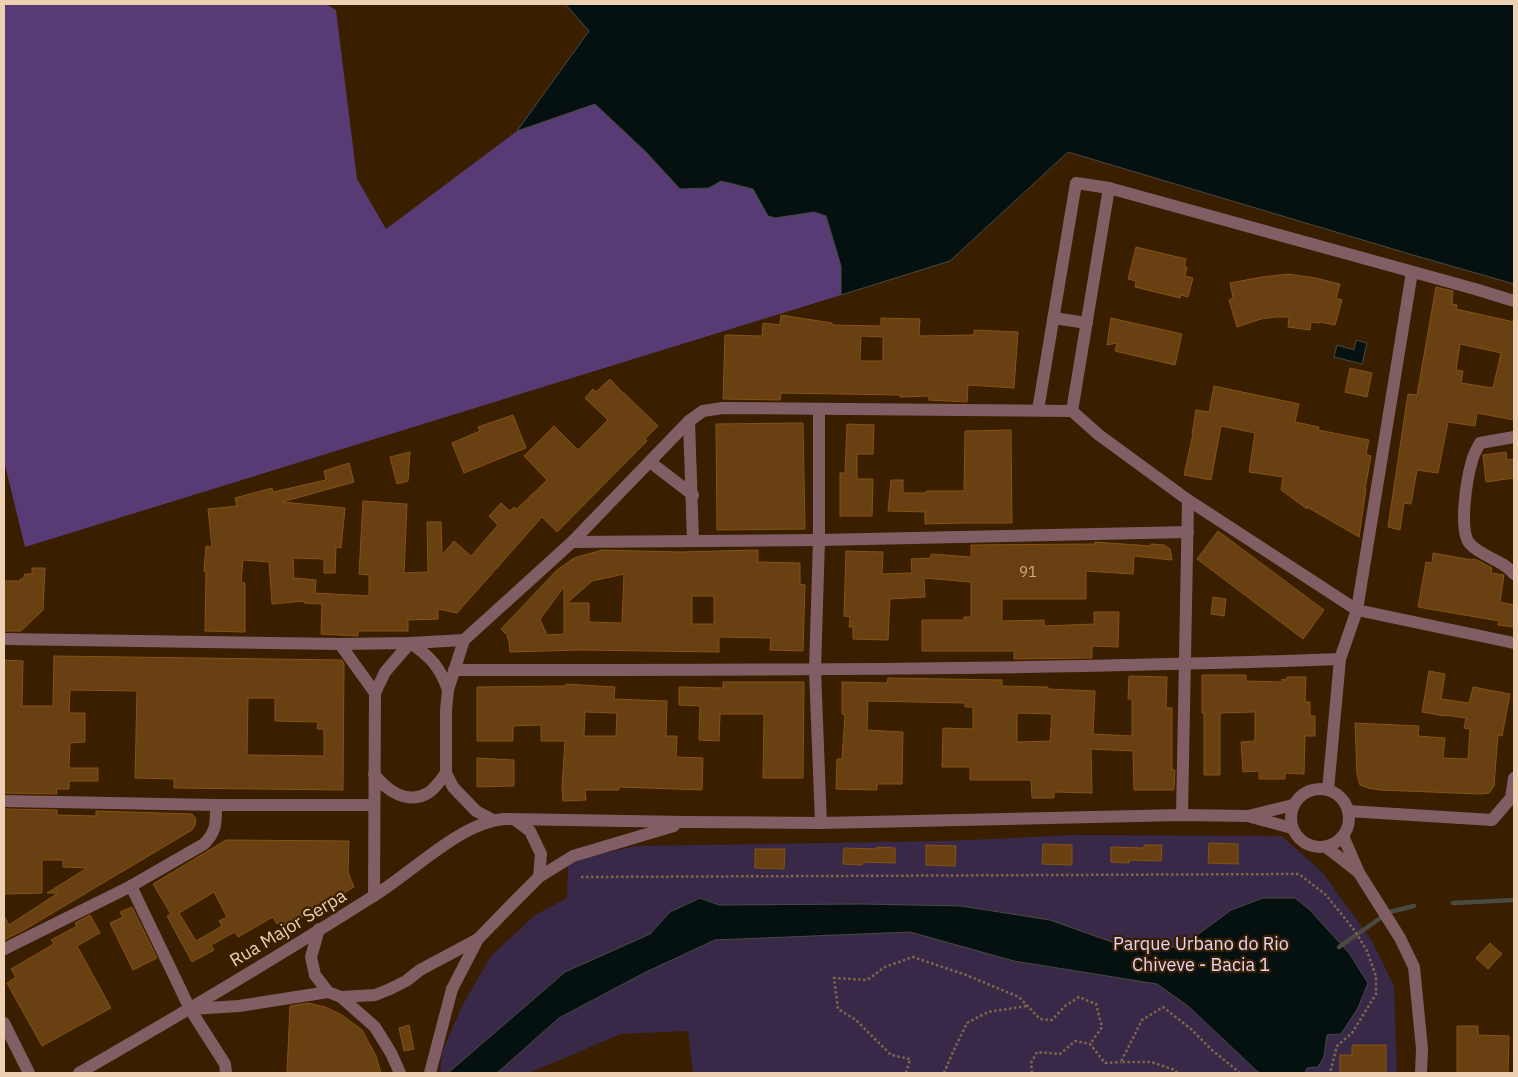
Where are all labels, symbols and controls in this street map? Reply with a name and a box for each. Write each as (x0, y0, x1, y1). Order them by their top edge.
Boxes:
house number: 91 (1019, 562, 1037, 581)
street label: Rua Major Serpa (225, 883, 351, 971)
park label: Parque Urbano do Rio Chiveve - Bacia 1 (1113, 932, 1289, 976)

